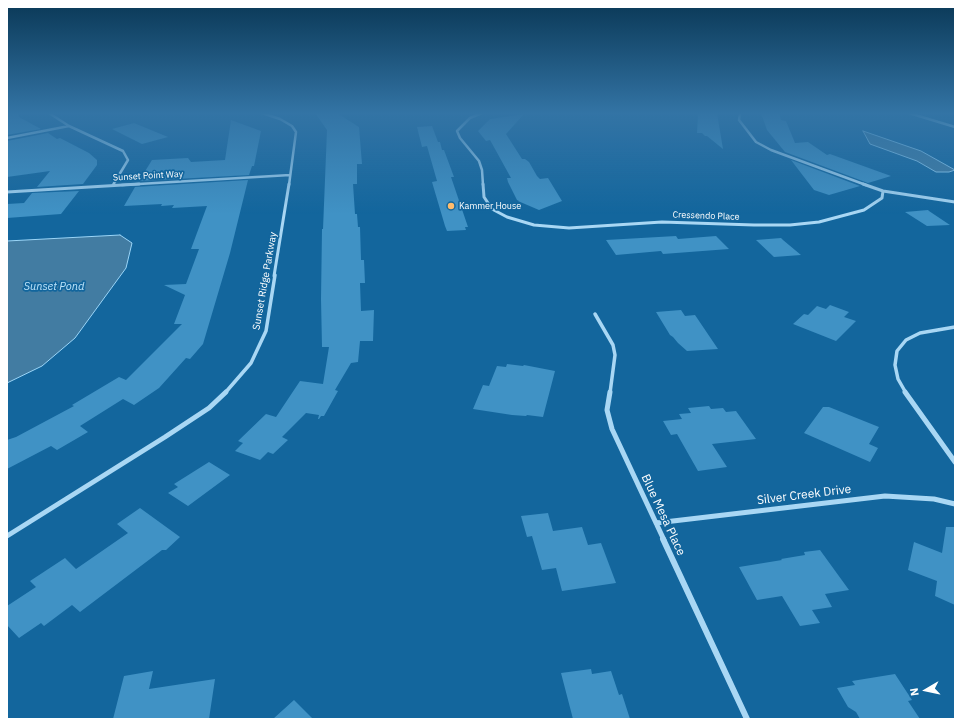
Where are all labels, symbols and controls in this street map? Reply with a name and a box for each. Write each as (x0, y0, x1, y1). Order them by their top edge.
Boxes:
street label: Sunset Point Way (113, 169, 183, 183)
marker: Kammer House (446, 201, 456, 211)
place label: Kammer House (459, 201, 521, 211)
street label: Cressendo Place (672, 209, 740, 223)
street label: Sunset Ridge Parkway (250, 231, 280, 331)
water label: Sunset Pond (24, 280, 84, 294)
street label: Blue Mesa Place (638, 472, 688, 558)
street label: Silver Creek Drive (756, 482, 852, 508)
north arrow (906, 670, 946, 710)
text: N (907, 687, 922, 697)

